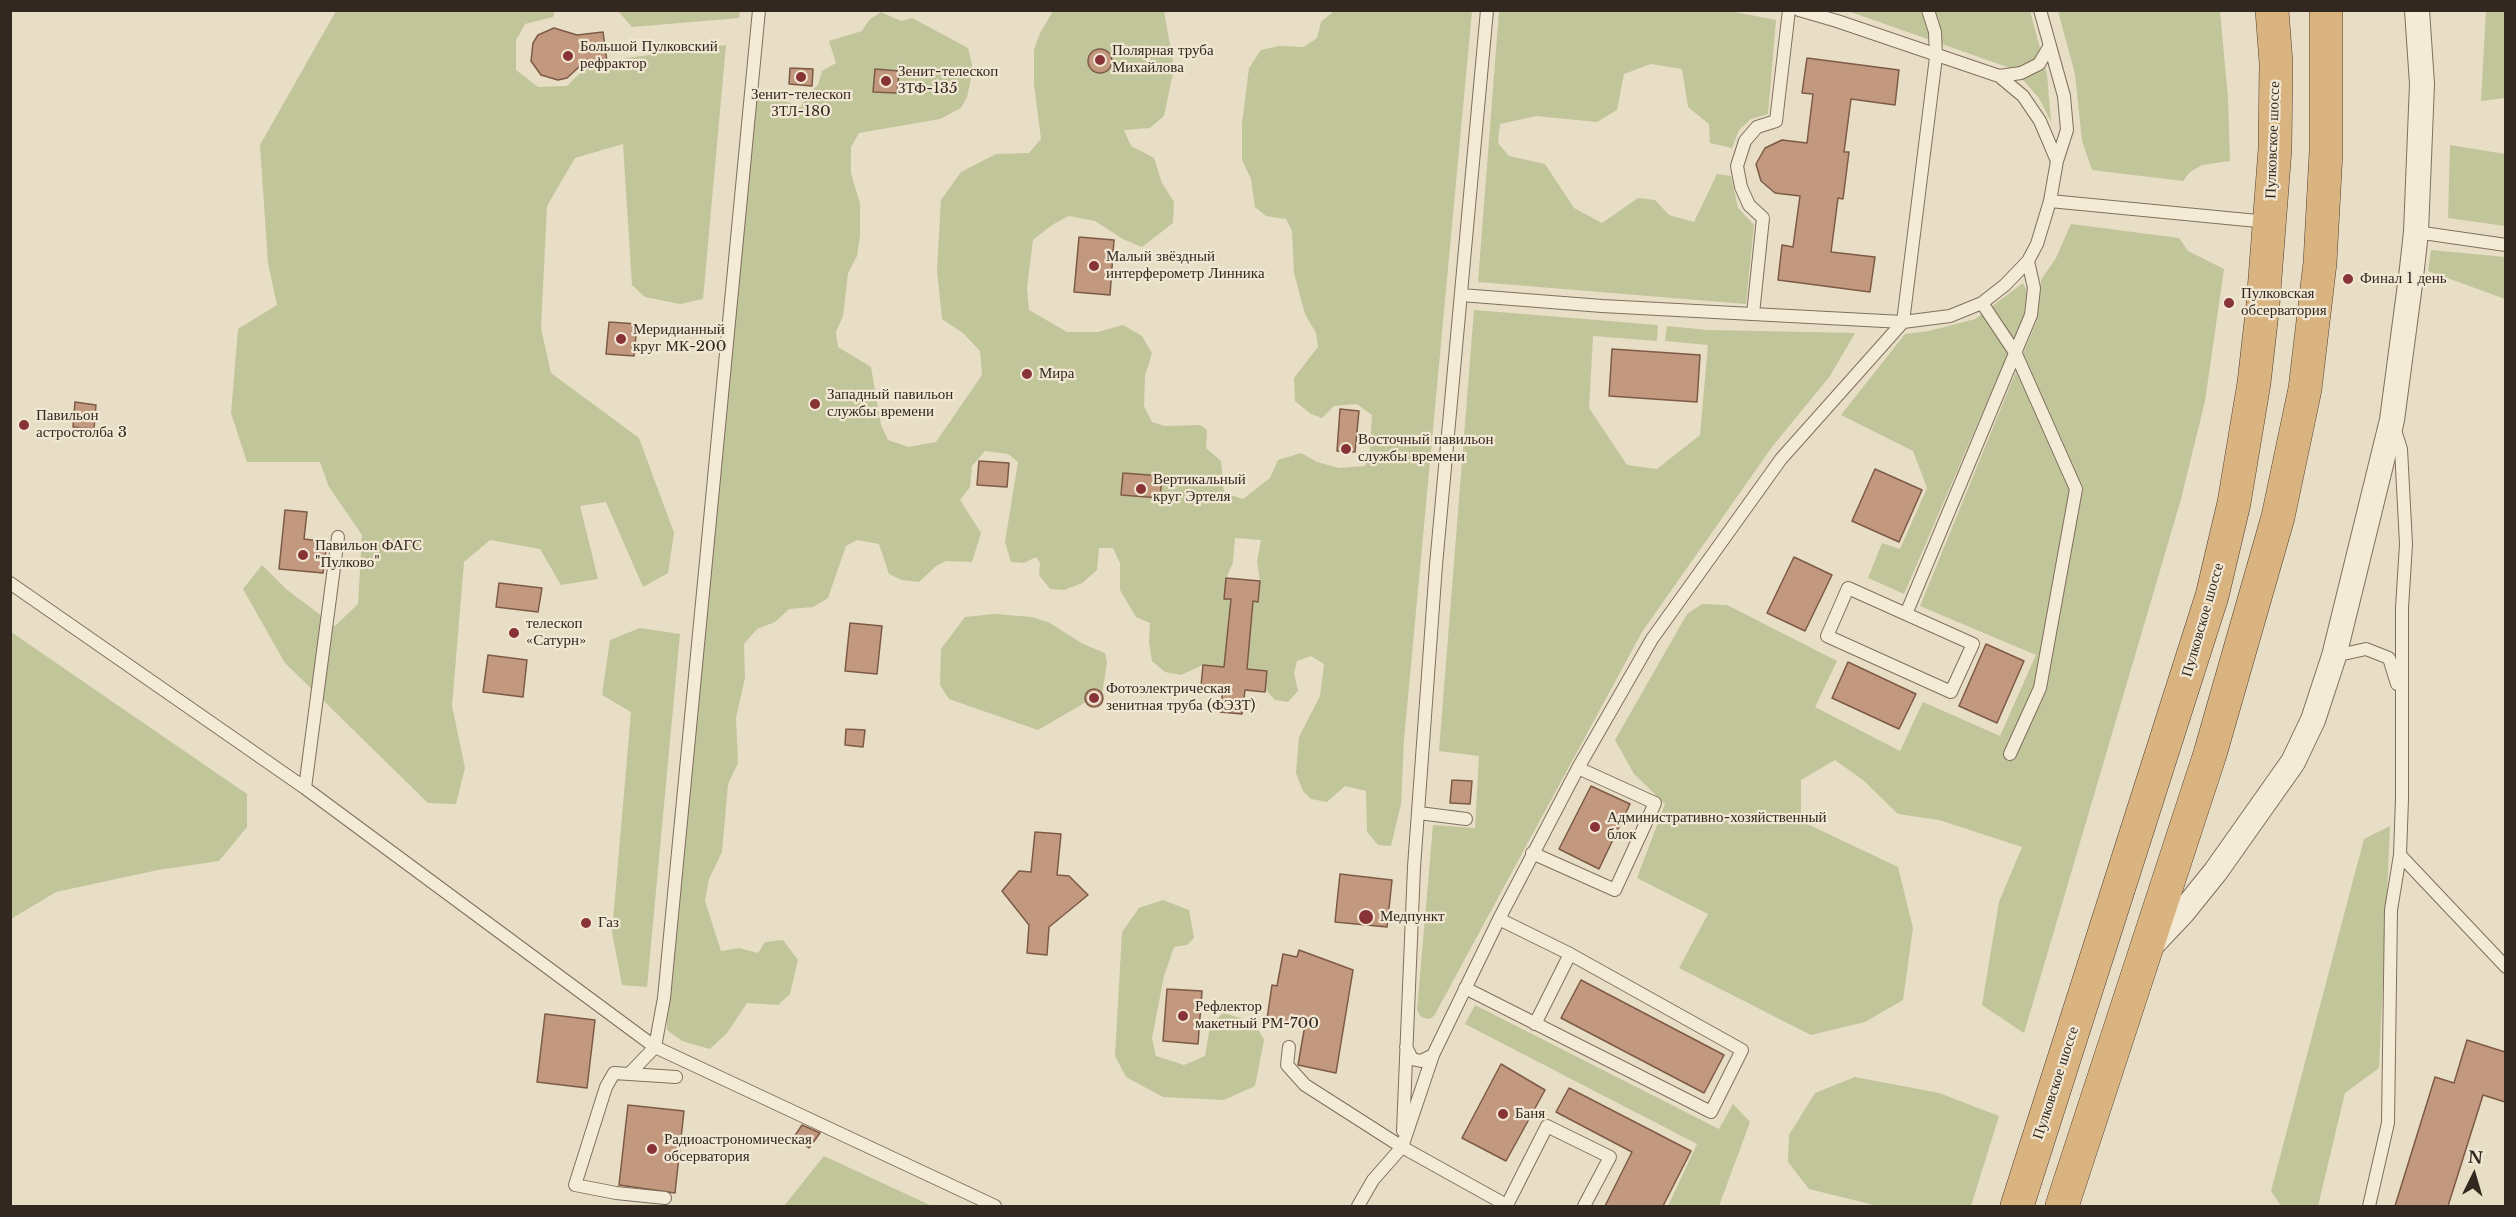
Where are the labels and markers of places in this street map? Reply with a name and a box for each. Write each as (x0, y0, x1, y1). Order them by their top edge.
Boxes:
place label: Большой Пулковский рефрактор (580, 38, 718, 73)
place label: Полярная труба Михайлова (1112, 42, 1214, 77)
marker: Большой Пулковский рефрактор (561, 49, 575, 63)
marker: Полярная труба Михайлова (1093, 53, 1107, 67)
place label: Зенит-телескоп ЗТФ-135 (898, 63, 998, 98)
marker: Зенит-телескоп ЗТЛ-180 (794, 70, 808, 84)
marker: Зенит-телескоп ЗТФ-135 (879, 74, 893, 88)
place label: Зенит-телескоп ЗТЛ-180 (751, 86, 851, 121)
place label: Малый звёздный интерферометр Линника (1106, 248, 1265, 283)
marker: Малый звёздный интерферометр Линника (1087, 259, 1101, 273)
place label: Финал 1 день (2360, 270, 2447, 288)
marker: Финал 1 день (2341, 272, 2355, 286)
place label: Пулковская обсерватория (2241, 285, 2327, 320)
marker: Пулковская обсерватория (2222, 296, 2236, 310)
place label: Меридианный круг МК-200 (633, 321, 726, 356)
marker: Меридианный круг МК-200 (614, 332, 628, 346)
place label: Мира (1039, 365, 1075, 383)
marker: Мира (1020, 367, 1034, 381)
place label: Западный павильон службы времени (827, 386, 953, 421)
marker: Западный павильон службы времени (808, 397, 822, 411)
place label: Павильон астростолба 3 (36, 407, 127, 442)
marker: Павильон астростолба 3 (17, 418, 31, 432)
place label: Восточный павильон службы времени (1358, 431, 1494, 466)
marker: Восточный павильон службы времени (1339, 442, 1353, 456)
place label: Вертикальный круг Эртеля (1153, 471, 1246, 506)
marker: Вертикальный круг Эртеля (1134, 482, 1148, 496)
place label: Павильон ФАГС "Пулково" (315, 537, 422, 572)
marker: Павильон ФАГС "Пулково" (296, 548, 310, 562)
place label: телескоп «Сатурн» (526, 615, 586, 650)
marker: телескоп «Сатурн» (507, 626, 521, 640)
place label: Фотоэлектрическая зенитная труба (ФЭЗТ) (1106, 680, 1256, 715)
marker: Фотоэлектрическая зенитная труба (ФЭЗТ) (1087, 691, 1101, 705)
place label: Административно-хозяйственный блок (1607, 809, 1827, 844)
marker: Административно-хозяйственный блок (1588, 820, 1602, 834)
marker: Медпункт (1357, 908, 1375, 926)
place label: Медпункт (1380, 908, 1444, 926)
place label: Газ (598, 914, 619, 932)
marker: Газ (579, 916, 593, 930)
place label: Рефлектор макетный РМ-700 (1195, 998, 1319, 1033)
marker: Рефлектор макетный РМ-700 (1176, 1009, 1190, 1023)
place label: Баня (1515, 1105, 1545, 1123)
marker: Баня (1496, 1107, 1510, 1121)
place label: Радиоастрономическая обсерватория (664, 1131, 812, 1166)
marker: Радиоастрономическая обсерватория (645, 1142, 659, 1156)

